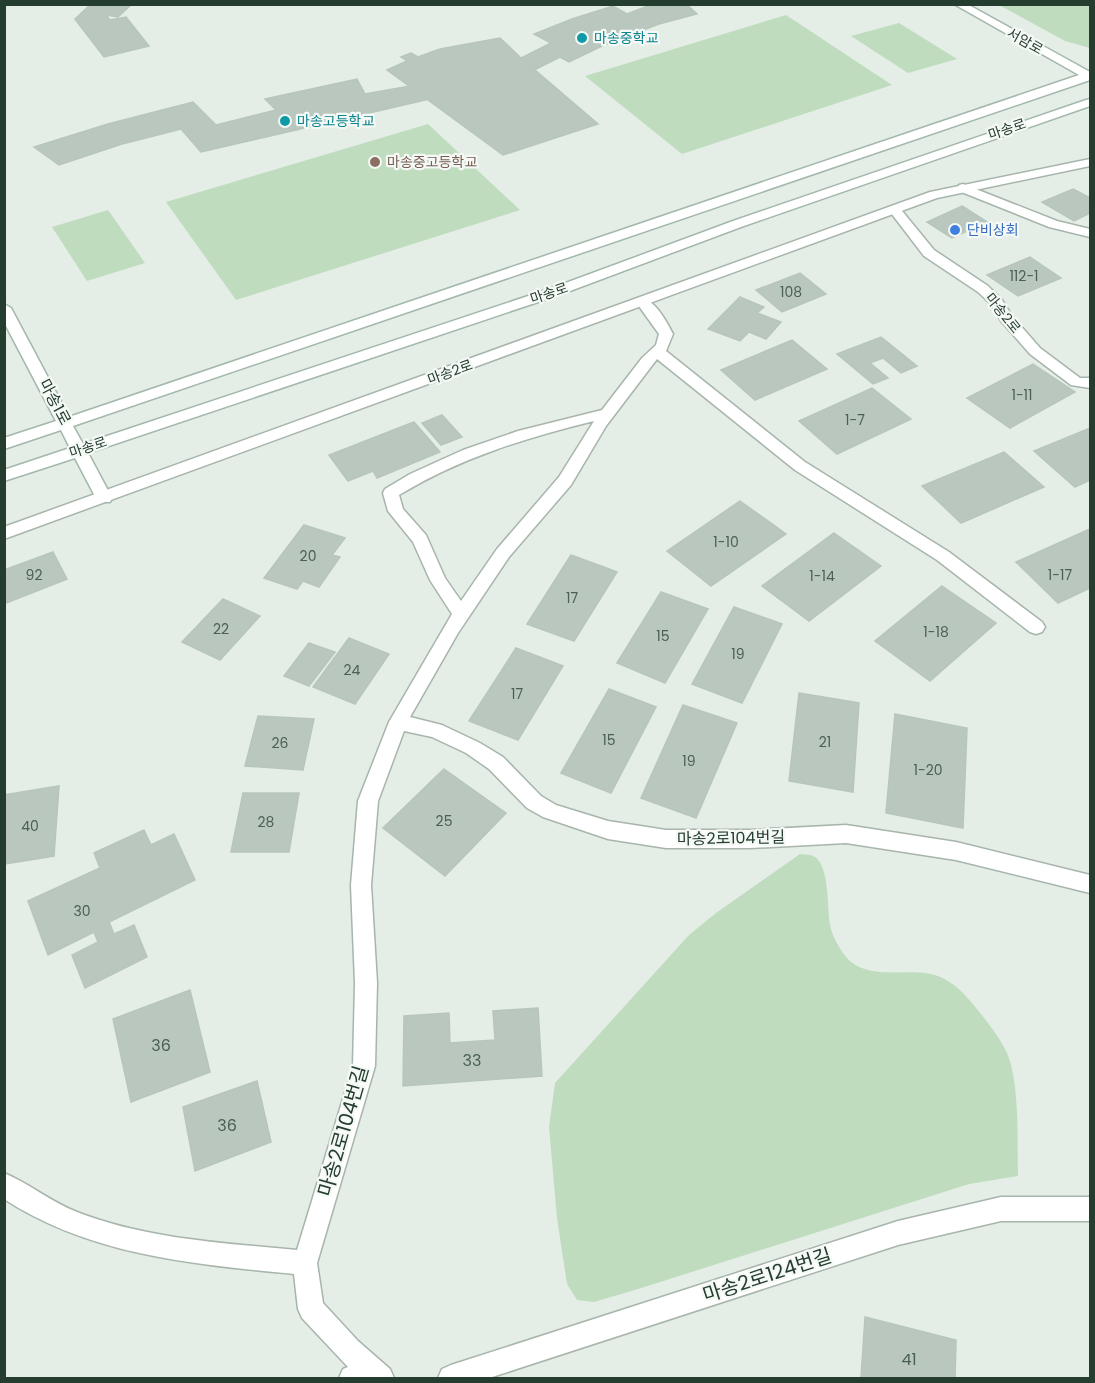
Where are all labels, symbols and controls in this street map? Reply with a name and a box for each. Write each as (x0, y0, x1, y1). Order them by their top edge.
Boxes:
street label: 서암로 (1003, 23, 1047, 59)
place label: 마송중학교 (594, 28, 659, 48)
marker: 마송중학교 (575, 31, 589, 45)
place label: 마송고등학교 (297, 111, 374, 131)
street label: 마송로 (985, 113, 1029, 145)
marker: 마송고등학교 (278, 114, 292, 128)
place label: 마송중고등학교 (387, 152, 477, 172)
marker: 마송중고등학교 (368, 155, 382, 169)
place label: 단비상회 (967, 220, 1019, 240)
marker: 단비상회 (948, 223, 962, 237)
house number: 112-1 (1009, 266, 1039, 286)
street label: 마송로 (527, 277, 571, 309)
house number: 108 (780, 282, 802, 302)
street label: 마송2로 (981, 289, 1026, 338)
street label: 마송2로 (425, 355, 475, 389)
street label: 마송1로 (33, 375, 77, 429)
house number: 1-11 (1011, 385, 1033, 405)
house number: 1-7 (845, 410, 865, 430)
street label: 마송로 (66, 431, 110, 463)
house number: 1-10 (713, 532, 739, 552)
house number: 20 (300, 546, 316, 566)
house number: 92 (26, 565, 42, 585)
house number: 1-17 (1048, 565, 1073, 585)
house number: 1-14 (809, 566, 835, 586)
house number: 17 (566, 588, 578, 608)
house number: 22 (213, 619, 229, 639)
house number: 1-18 (923, 622, 949, 642)
house number: 15 (656, 626, 670, 646)
house number: 19 (731, 644, 745, 664)
house number: 24 (344, 660, 361, 680)
house number: 17 (511, 684, 523, 704)
house number: 15 (602, 730, 616, 750)
house number: 21 (819, 732, 831, 752)
house number: 26 (272, 733, 289, 753)
house number: 19 (682, 751, 696, 771)
house number: 1-20 (913, 760, 943, 780)
house number: 25 (436, 811, 452, 831)
house number: 28 (258, 812, 275, 832)
house number: 40 (21, 816, 39, 836)
street label: 마송2로104번길 (677, 826, 785, 850)
house number: 30 (73, 901, 91, 921)
house number: 36 (151, 1034, 171, 1057)
house number: 33 (463, 1049, 481, 1072)
street label: 마송2로104번길 (311, 1062, 375, 1200)
house number: 36 (217, 1114, 237, 1137)
street label: 마송2로124번길 (699, 1241, 835, 1309)
house number: 41 (901, 1348, 917, 1371)

